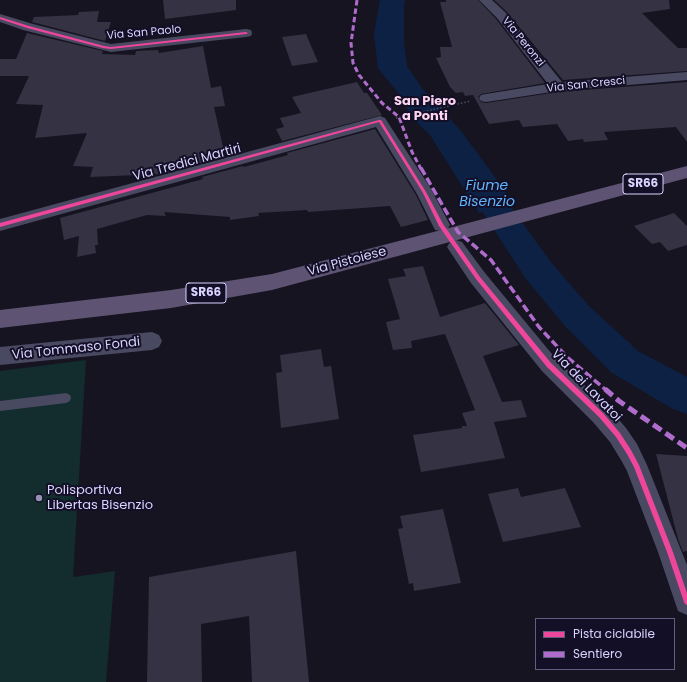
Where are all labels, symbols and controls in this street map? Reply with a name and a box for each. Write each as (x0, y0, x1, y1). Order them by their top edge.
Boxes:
street label: Via Peronzi (499, 15, 547, 69)
street label: Via San Paolo (106, 23, 182, 43)
street label: Via San Cresci (546, 74, 626, 96)
district label: San Piero a Ponti (394, 94, 456, 125)
street label: Via Tredici Martiri (131, 141, 243, 185)
road number: SR66 (623, 174, 663, 194)
water label: Fiume Bisenzio (459, 178, 515, 210)
street label: Via Pistoiese (306, 244, 388, 280)
road number: SR66 (186, 283, 226, 303)
street label: Via Tommaso Fondi (11, 335, 141, 363)
street label: Via dei Lavatoi (548, 347, 624, 425)
place label: Polisportiva Libertas Bisenzio (47, 483, 153, 514)
marker: Polisportiva Libertas Bisenzio (34, 493, 44, 503)
legend (535, 618, 675, 670)
text: Pista ciclabile (573, 625, 655, 642)
text: Sentiero (573, 645, 622, 662)

